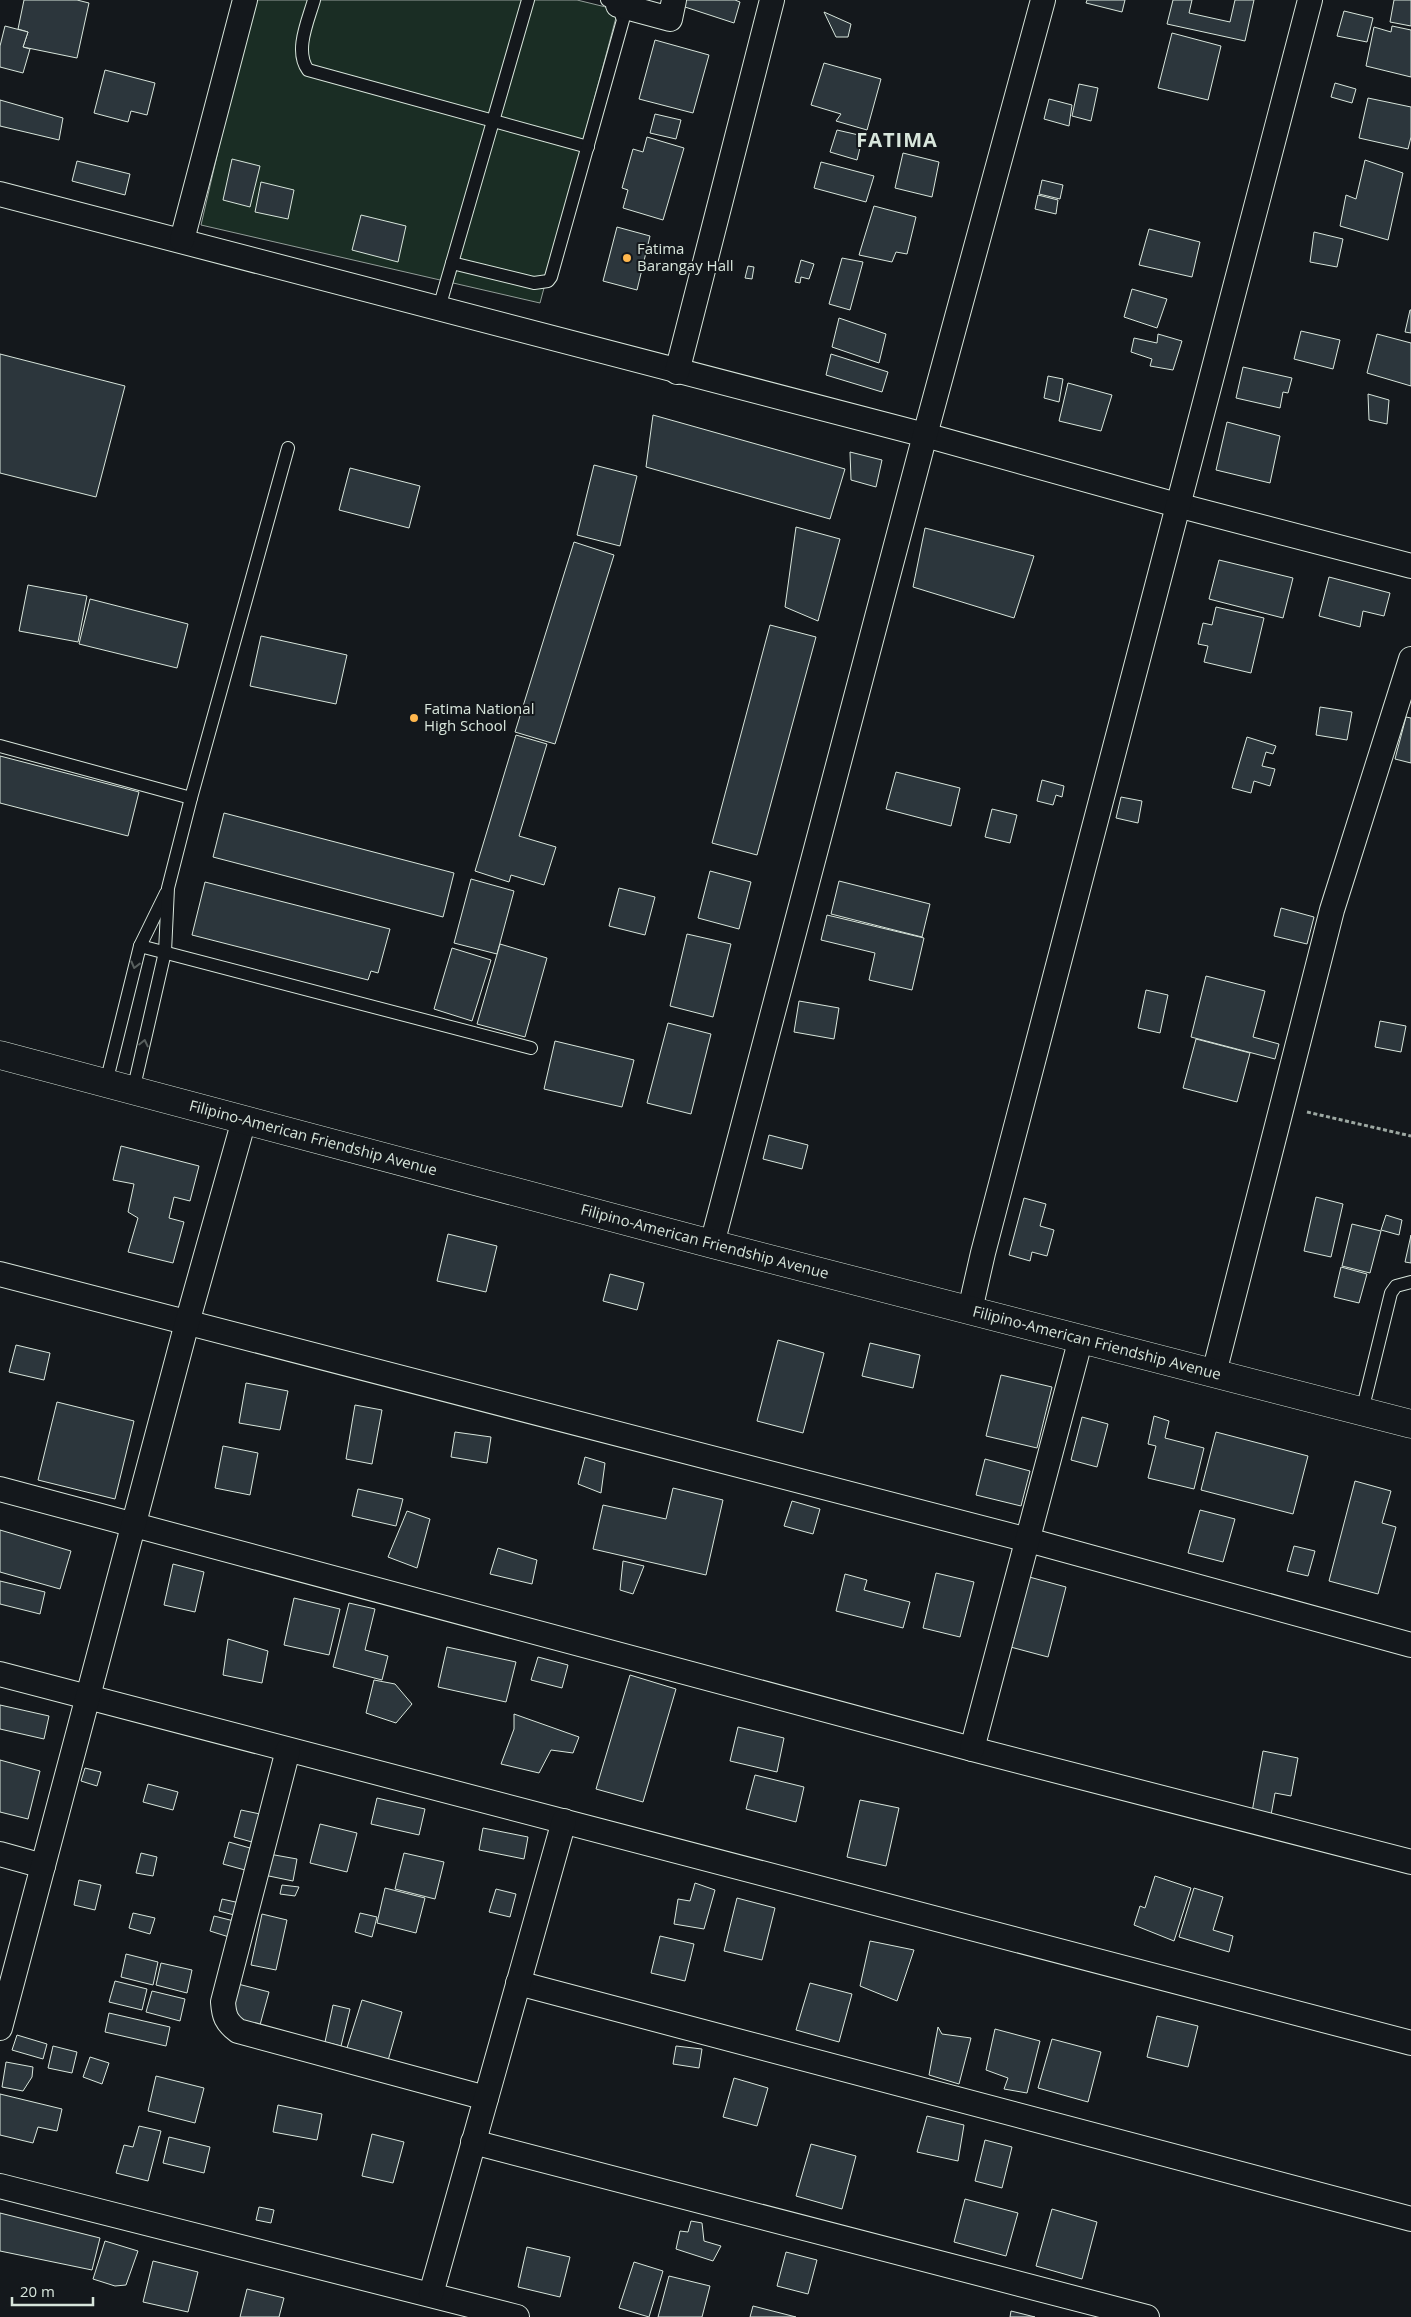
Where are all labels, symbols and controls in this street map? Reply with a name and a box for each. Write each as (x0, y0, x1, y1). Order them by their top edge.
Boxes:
district label: FATIMA (856, 126, 938, 153)
place label: Fatima Barangay Hall (637, 238, 734, 275)
marker: Fatima Barangay Hall (621, 252, 633, 264)
place label: Fatima National High School (424, 698, 534, 735)
marker: Fatima National High School (408, 712, 420, 724)
one-way arrow (130, 960, 141, 969)
one-way arrow (138, 1039, 149, 1047)
street label: Filipino-American Friendship Avenue (187, 1095, 440, 1180)
street label: Filipino-American Friendship Avenue (579, 1199, 831, 1283)
street label: Filipino-American Friendship Avenue (971, 1301, 1223, 1384)
scale bar (12, 2274, 94, 2306)
text: 20 m (20, 2281, 55, 2301)

